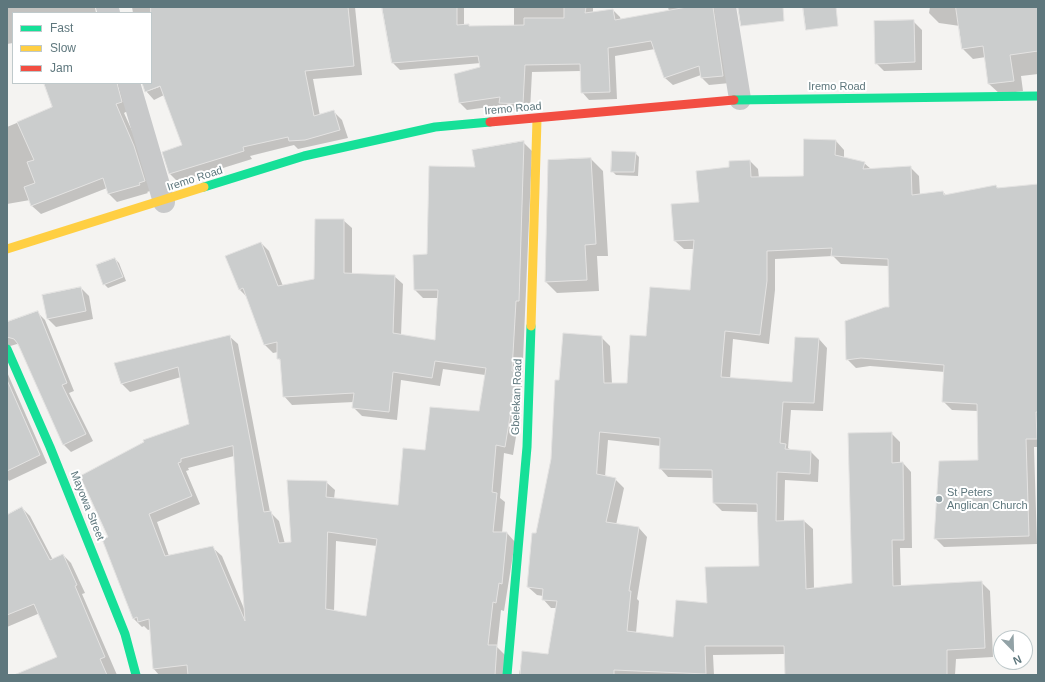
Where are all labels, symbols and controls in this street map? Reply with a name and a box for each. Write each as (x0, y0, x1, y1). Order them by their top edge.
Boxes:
legend (12, 12, 152, 84)
text: Fast (50, 21, 73, 35)
text: Slow (50, 41, 76, 55)
text: Jam (50, 61, 73, 75)
street label: Iremo Road (808, 80, 866, 94)
street label: Iremo Road (484, 100, 542, 118)
street label: Iremo Road (166, 164, 224, 194)
street label: Gbelekan Road (509, 359, 525, 435)
street label: Mayowa Street (67, 470, 107, 542)
place label: St Peters Anglican Church (947, 486, 1028, 512)
marker: St Peters Anglican Church (934, 494, 944, 504)
north arrow (993, 630, 1033, 670)
text: N (1011, 653, 1023, 667)

